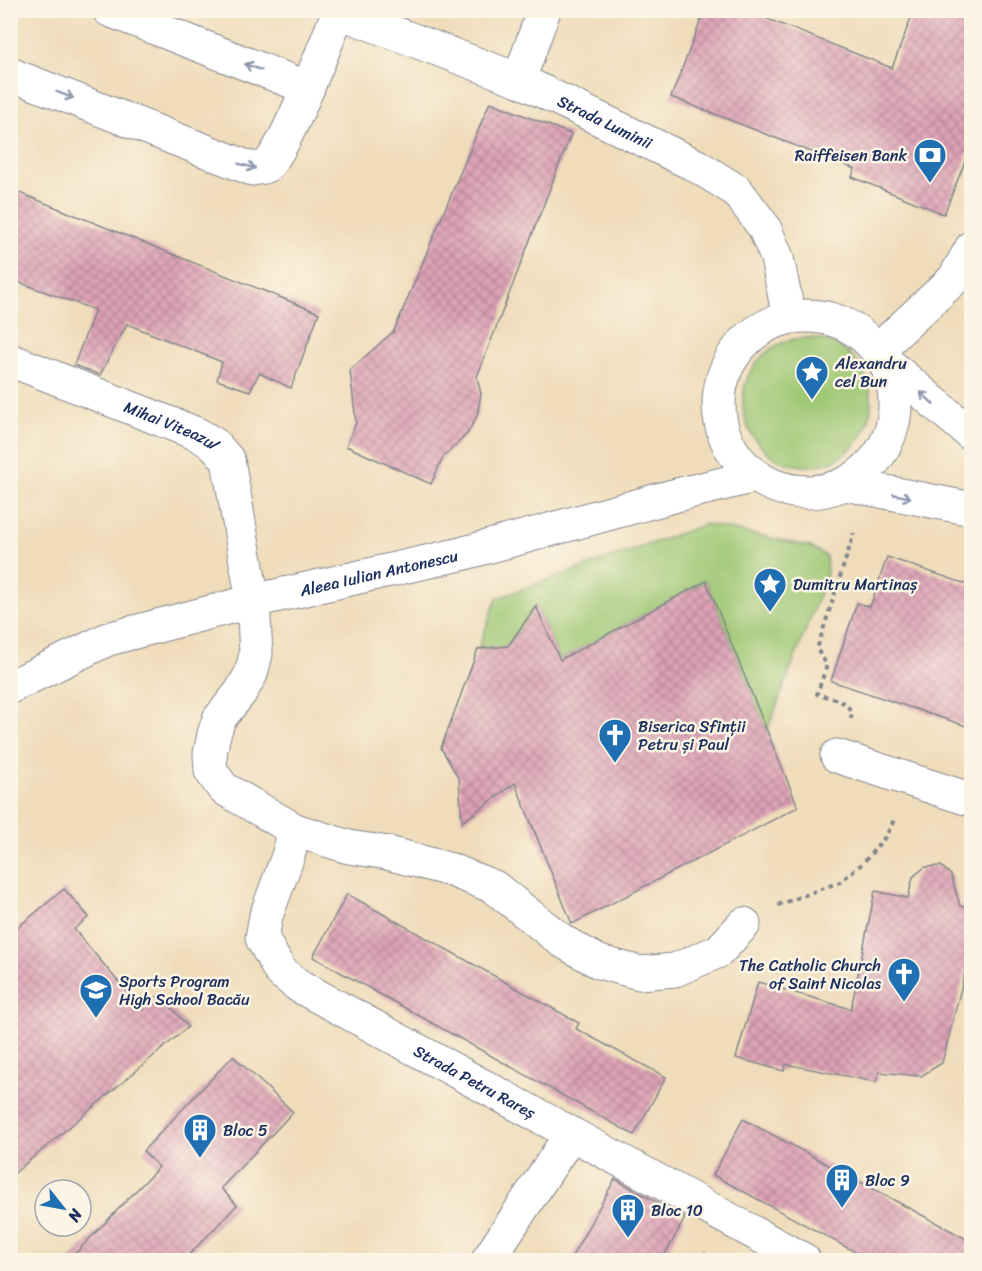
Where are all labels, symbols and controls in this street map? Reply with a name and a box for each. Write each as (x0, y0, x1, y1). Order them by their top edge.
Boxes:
one-way arrow (245, 61, 263, 72)
street label: Strada Luminii (552, 87, 658, 158)
one-way arrow (55, 91, 74, 102)
bank icon: Raiffeisen Bank (912, 137, 948, 184)
place label: Raiffeisen Bank (795, 141, 907, 170)
one-way arrow (237, 161, 256, 172)
place label: Alexandru cel Bun (834, 349, 907, 396)
place icon: Alexandru cel Bun (794, 354, 830, 401)
one-way arrow (920, 391, 935, 405)
street label: Mihai Viteazul (120, 393, 227, 457)
one-way arrow (892, 491, 911, 502)
street label: Aleea Iulian Antonescu (296, 541, 461, 605)
place icon: Dumitru Martinaș (752, 566, 788, 613)
place label: Dumitru Martinaș (793, 570, 918, 599)
place label: Biserica Sfinții Petru și Paul (638, 712, 746, 759)
church icon: Biserica Sfinții Petru și Paul (597, 717, 633, 764)
place label: The Catholic Church of Saint Nicolas (739, 951, 881, 998)
church icon: The Catholic Church of Saint Nicolas (886, 956, 922, 1003)
place label: Sports Program High School Bacău (119, 967, 250, 1014)
school or university icon: Sports Program High School Bacău (78, 972, 114, 1019)
street label: Strada Petru Rareș (408, 1037, 542, 1127)
building icon: Bloc 5 (182, 1112, 218, 1159)
place label: Bloc 5 (223, 1116, 268, 1145)
building icon: Bloc 9 (824, 1162, 860, 1209)
place label: Bloc 9 (865, 1166, 910, 1195)
north arrow (33, 1178, 93, 1238)
building icon: Bloc 10 (610, 1192, 646, 1239)
place label: Bloc 10 (651, 1196, 703, 1225)
text: N (60, 1202, 91, 1228)

